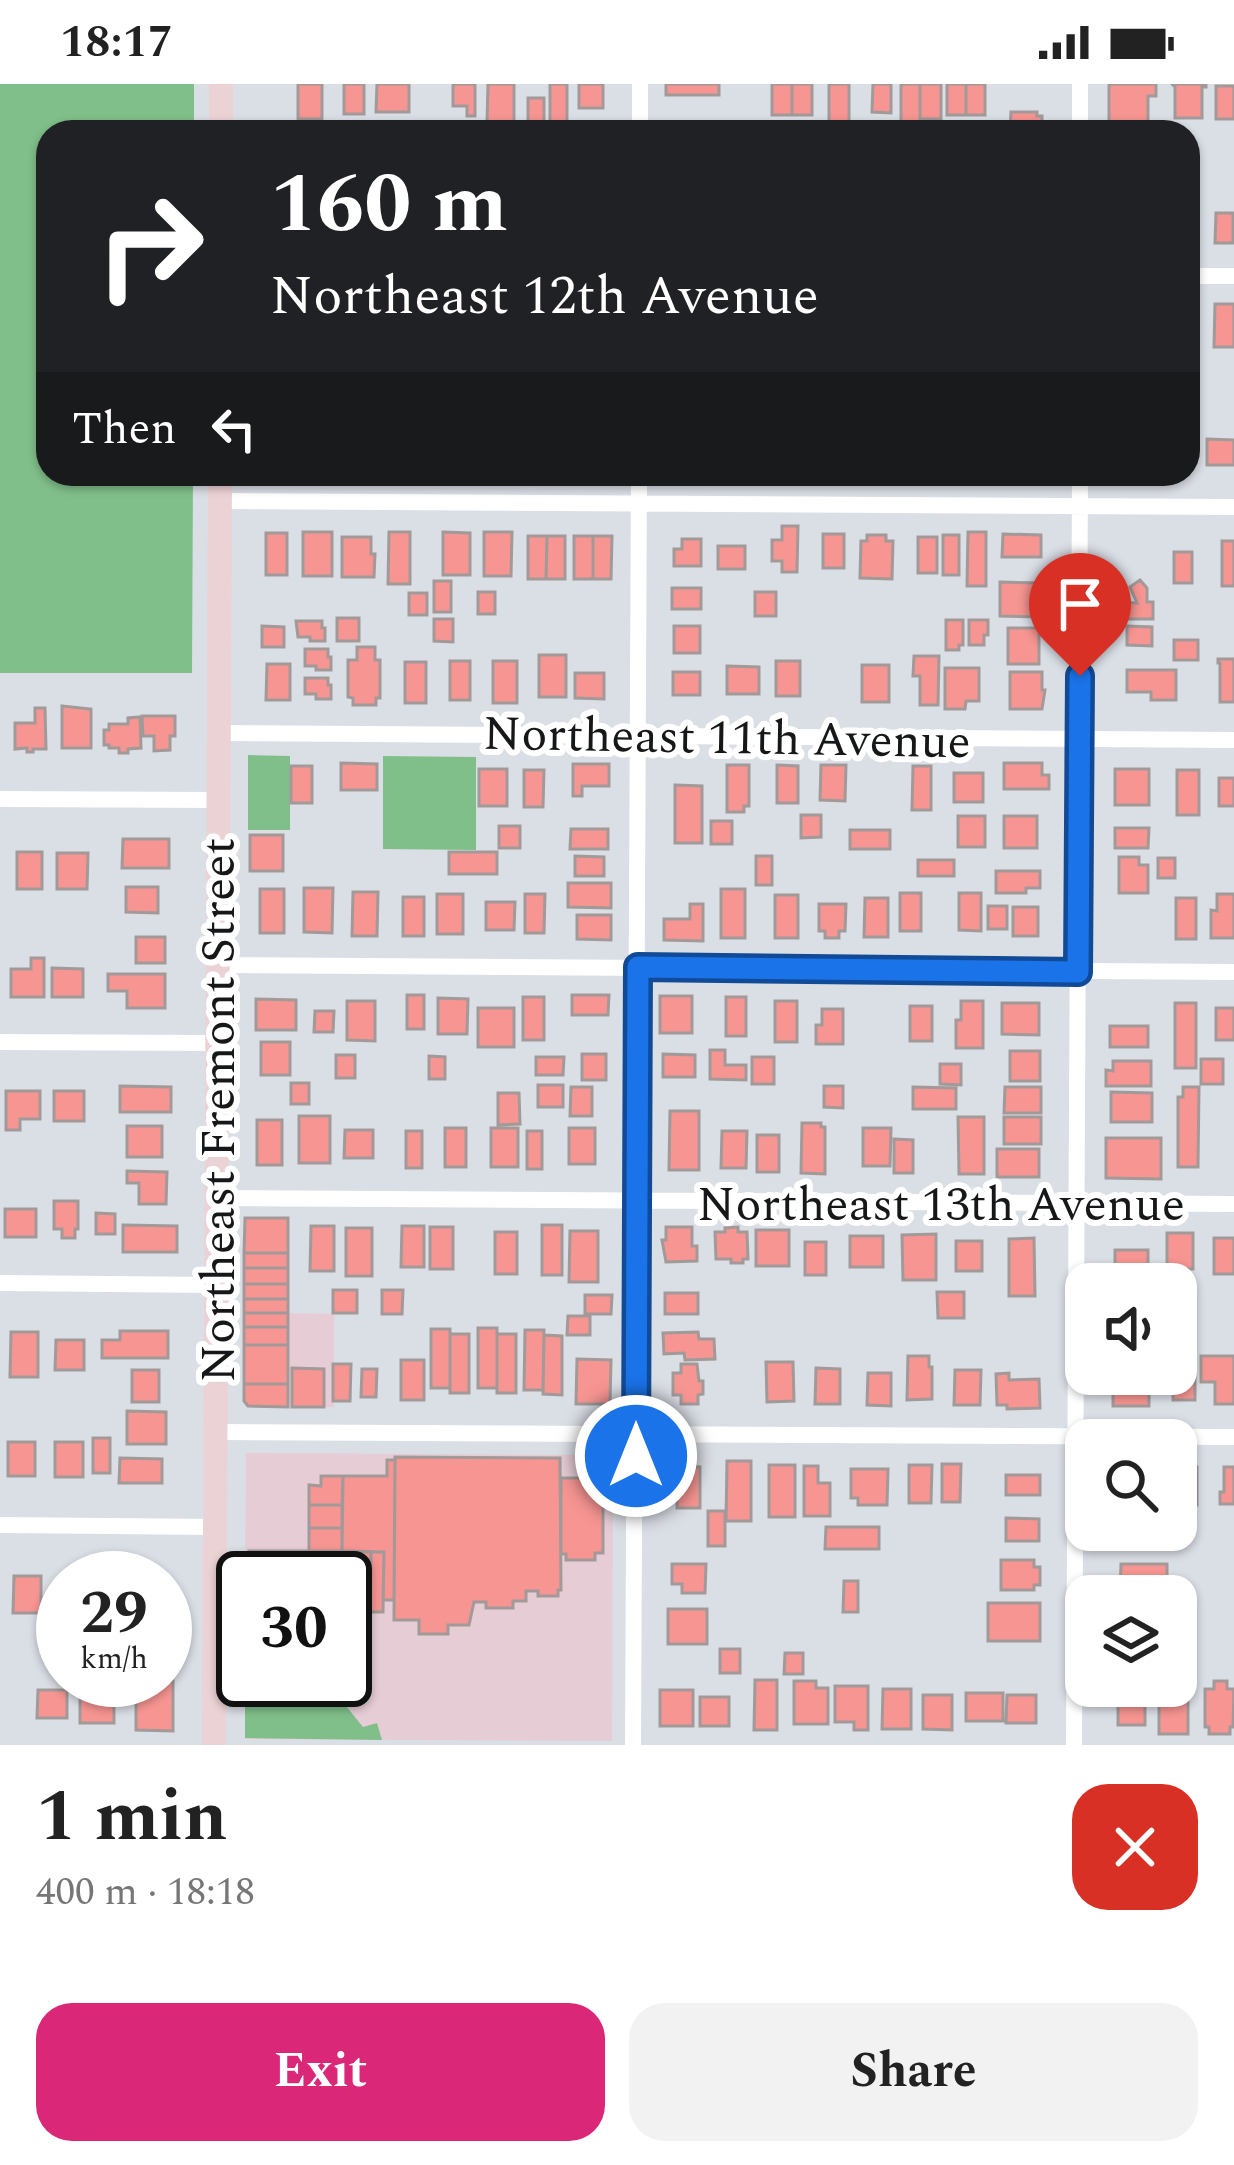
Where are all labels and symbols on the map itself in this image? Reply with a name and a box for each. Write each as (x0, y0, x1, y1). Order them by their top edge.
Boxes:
pin (1029, 553, 1131, 676)
street label: Northeast 11th Avenue (482, 698, 971, 779)
street label: Northeast Fremont Street (183, 838, 256, 1382)
street label: Northeast 13th Avenue (697, 1169, 1185, 1242)
position arrow (573, 1393, 699, 1519)
speed limit sign: 30 (216, 1551, 372, 1707)

